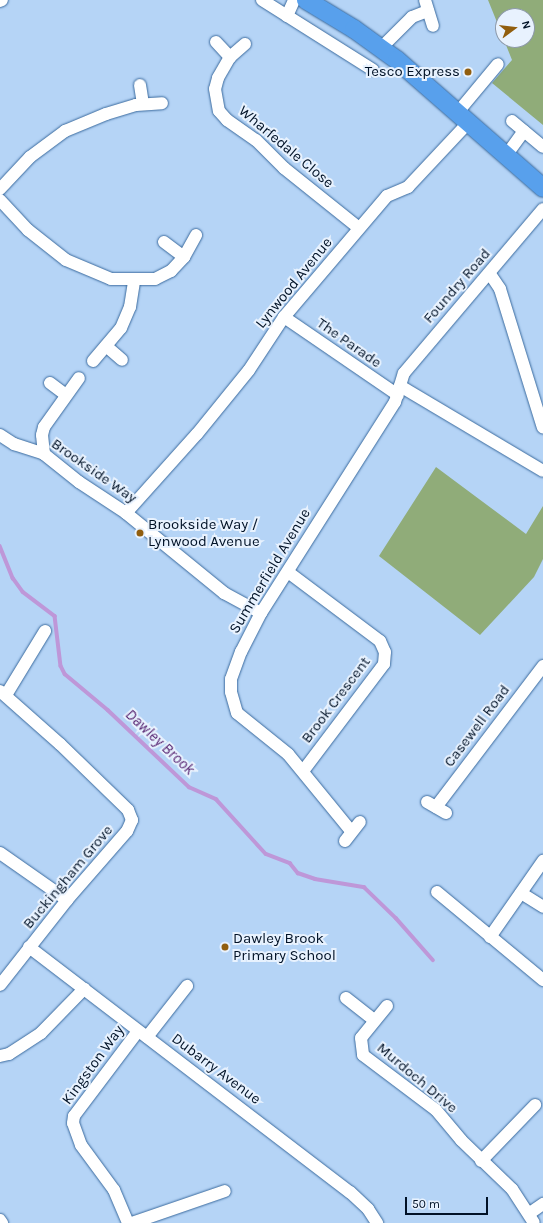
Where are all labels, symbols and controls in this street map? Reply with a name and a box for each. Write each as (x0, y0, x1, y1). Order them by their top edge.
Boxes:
north arrow (495, 8, 535, 48)
text: N (519, 20, 533, 31)
place label: Tesco Express (365, 63, 460, 81)
marker: Tesco Express (463, 67, 473, 77)
street label: Wharfedale Close (235, 102, 337, 192)
street label: Lynwood Avenue (252, 234, 336, 332)
street label: Foundry Road (420, 245, 494, 327)
street label: The Parade (313, 314, 385, 372)
street label: Brookside Way (48, 435, 140, 507)
street label: Summerfield Avenue (226, 505, 314, 637)
place label: Brookside Way / Lynwood Avenue (148, 515, 260, 550)
marker: Brookside Way / Lynwood Avenue (135, 528, 145, 538)
street label: Brook Crescent (298, 653, 374, 747)
street label: Casewell Road (440, 681, 514, 771)
water label: Dawley Brook (121, 705, 199, 779)
street label: Buckingham Grove (19, 821, 117, 933)
place label: Dawley Brook Primary School (233, 929, 336, 964)
marker: Dawley Brook Primary School (220, 942, 230, 952)
street label: Kingston Way (58, 1022, 128, 1108)
street label: Dubarry Avenue (168, 1030, 264, 1108)
street label: Murdoch Drive (373, 1039, 461, 1117)
scale bar (407, 1189, 490, 1215)
text: 50 m (412, 1197, 440, 1211)

